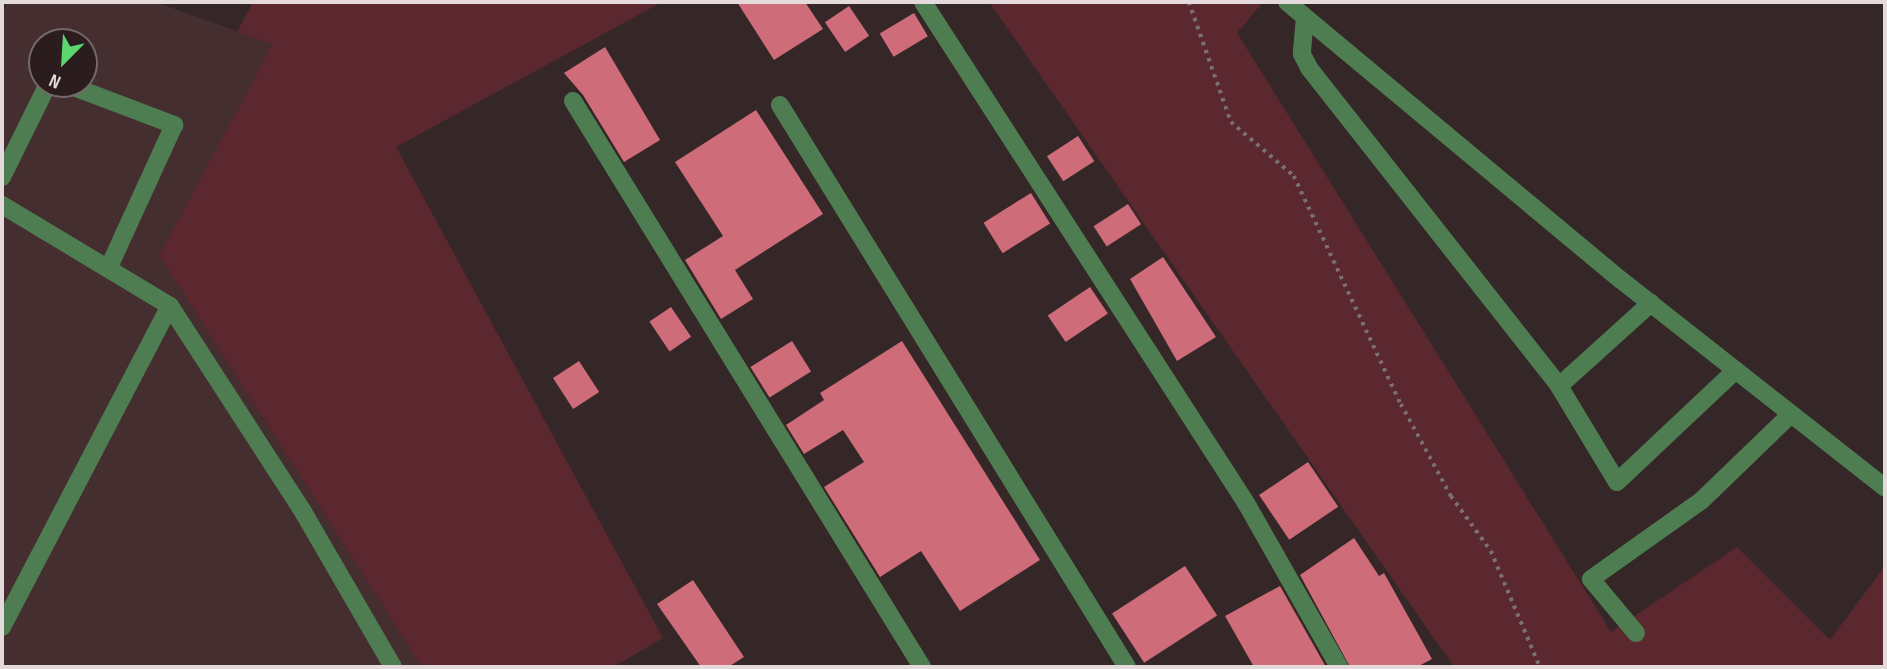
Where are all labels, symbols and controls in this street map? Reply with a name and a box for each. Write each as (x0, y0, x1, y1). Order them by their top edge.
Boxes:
north arrow (28, 28, 98, 98)
text: N (46, 68, 64, 93)

